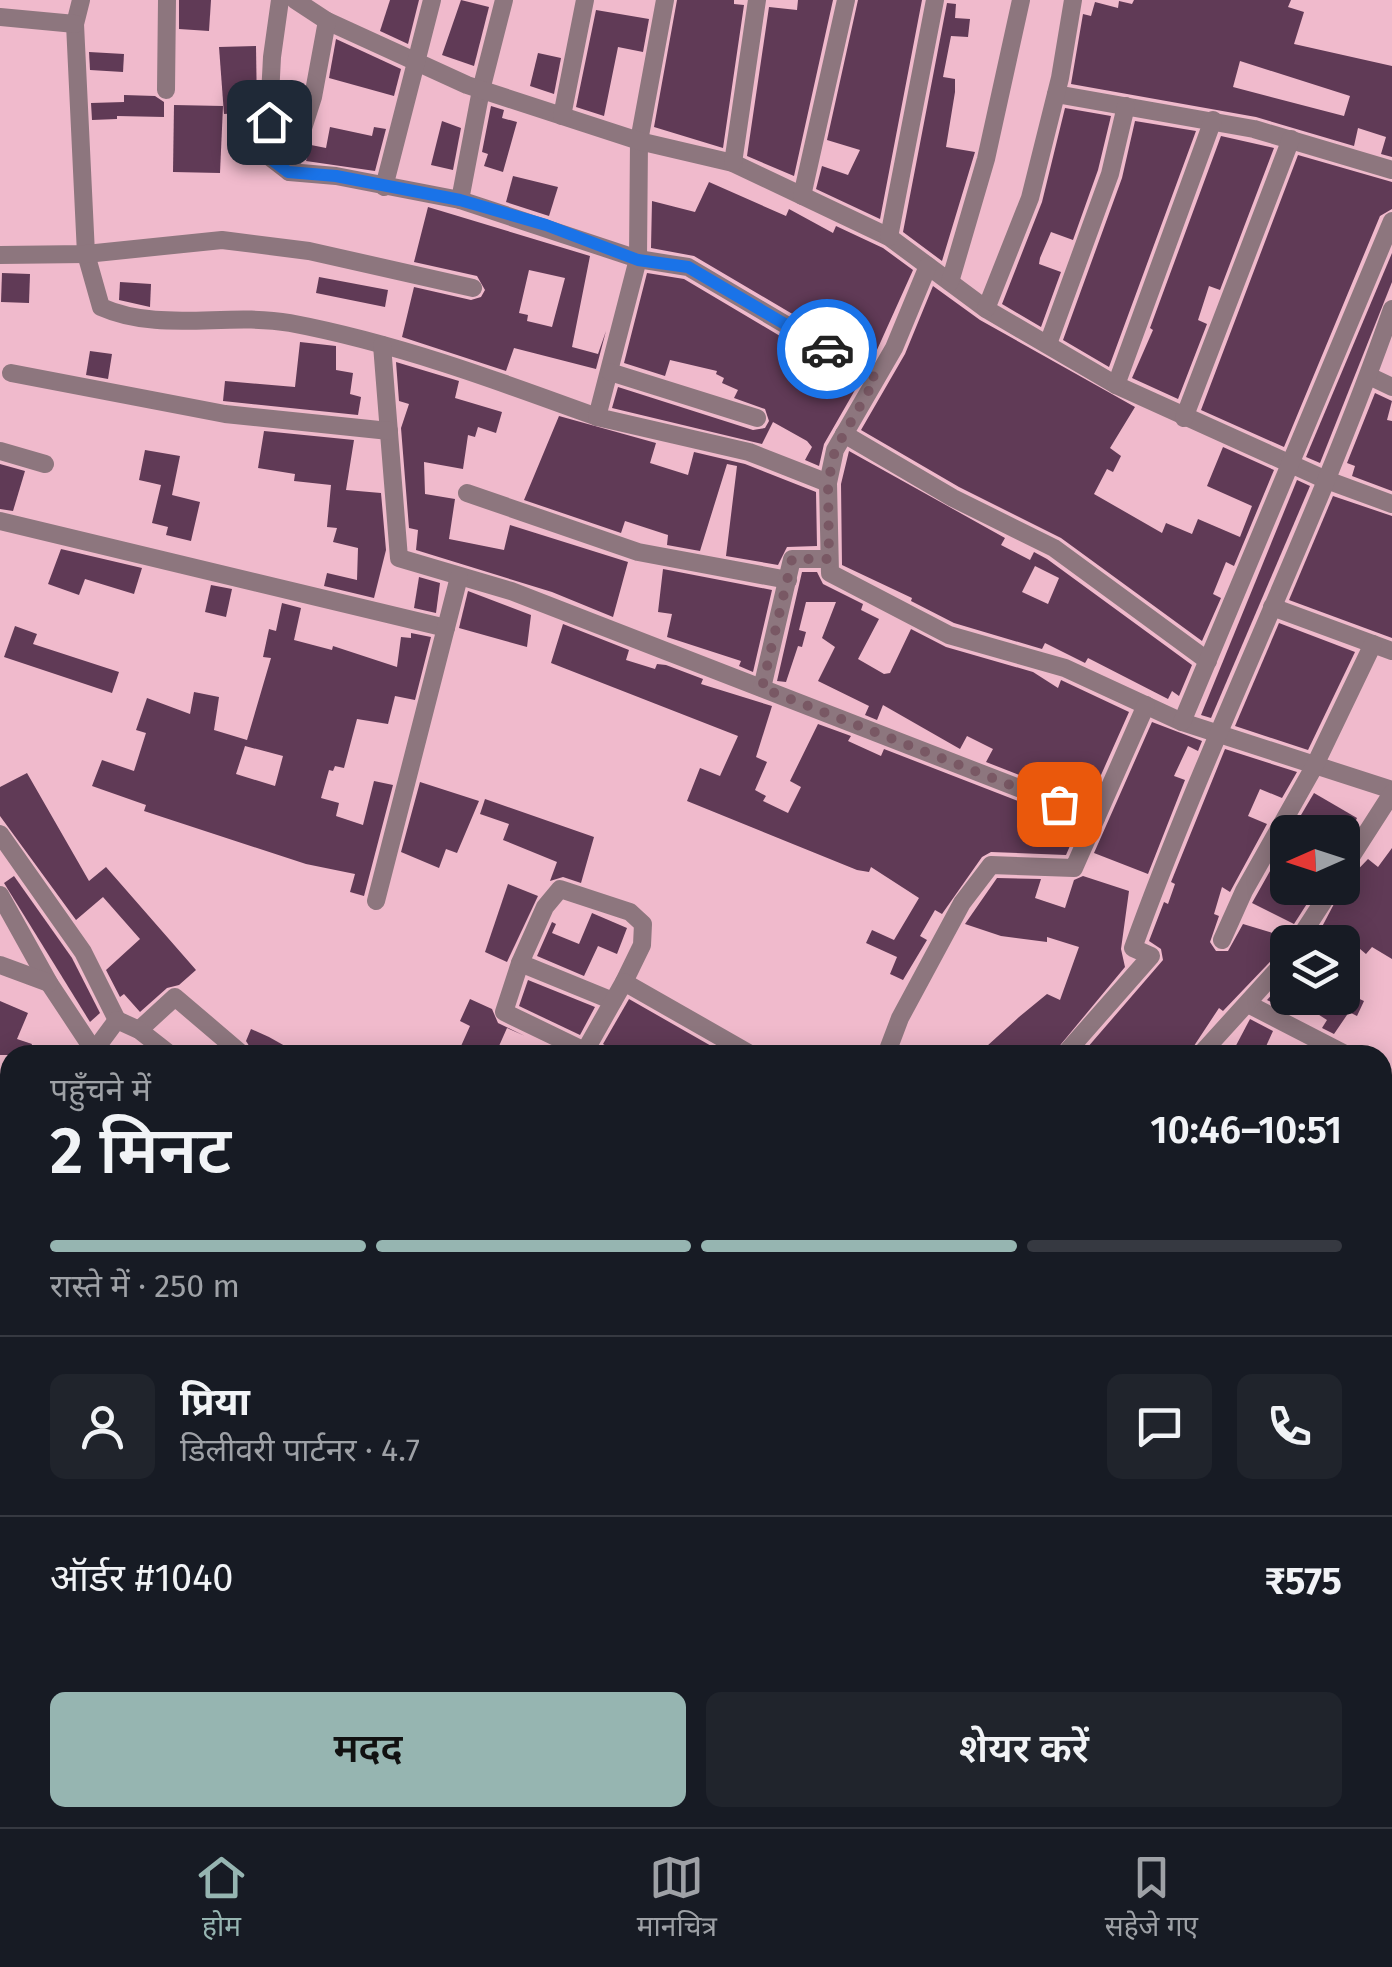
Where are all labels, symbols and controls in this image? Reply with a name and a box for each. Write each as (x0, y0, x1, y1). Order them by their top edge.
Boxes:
pin (227, 80, 312, 165)
icon: home (242, 95, 297, 150)
courier (777, 299, 877, 399)
icon: car (800, 322, 855, 377)
pin (1017, 762, 1102, 847)
icon: bag (1032, 777, 1087, 832)
north arrow (1270, 815, 1360, 905)
map controls (1270, 815, 1360, 1015)
button: layers (1270, 925, 1360, 1015)
text: पहुँचने में (50, 1071, 151, 1109)
text: 10:46–10:51 (1150, 1107, 1342, 1153)
text: 2 मिनट (50, 1112, 231, 1190)
text: रास्ते में · 250 m (50, 1267, 240, 1305)
button: person (50, 1374, 155, 1479)
button: chat (1107, 1374, 1212, 1479)
button: phone (1237, 1374, 1342, 1479)
text: प्रिया (180, 1379, 250, 1425)
text: डिलीवरी पार्टनर · 4.7 (180, 1431, 420, 1469)
text: ऑर्डर #1040 (50, 1555, 234, 1601)
text: ₹575 (1264, 1558, 1342, 1604)
button: मदद (50, 1692, 686, 1807)
button: शेयर करें (706, 1692, 1342, 1807)
tab: होम (194, 1850, 249, 1947)
tab: मानचित्र (637, 1850, 717, 1947)
tab: सहेजे गए (1105, 1850, 1198, 1947)

